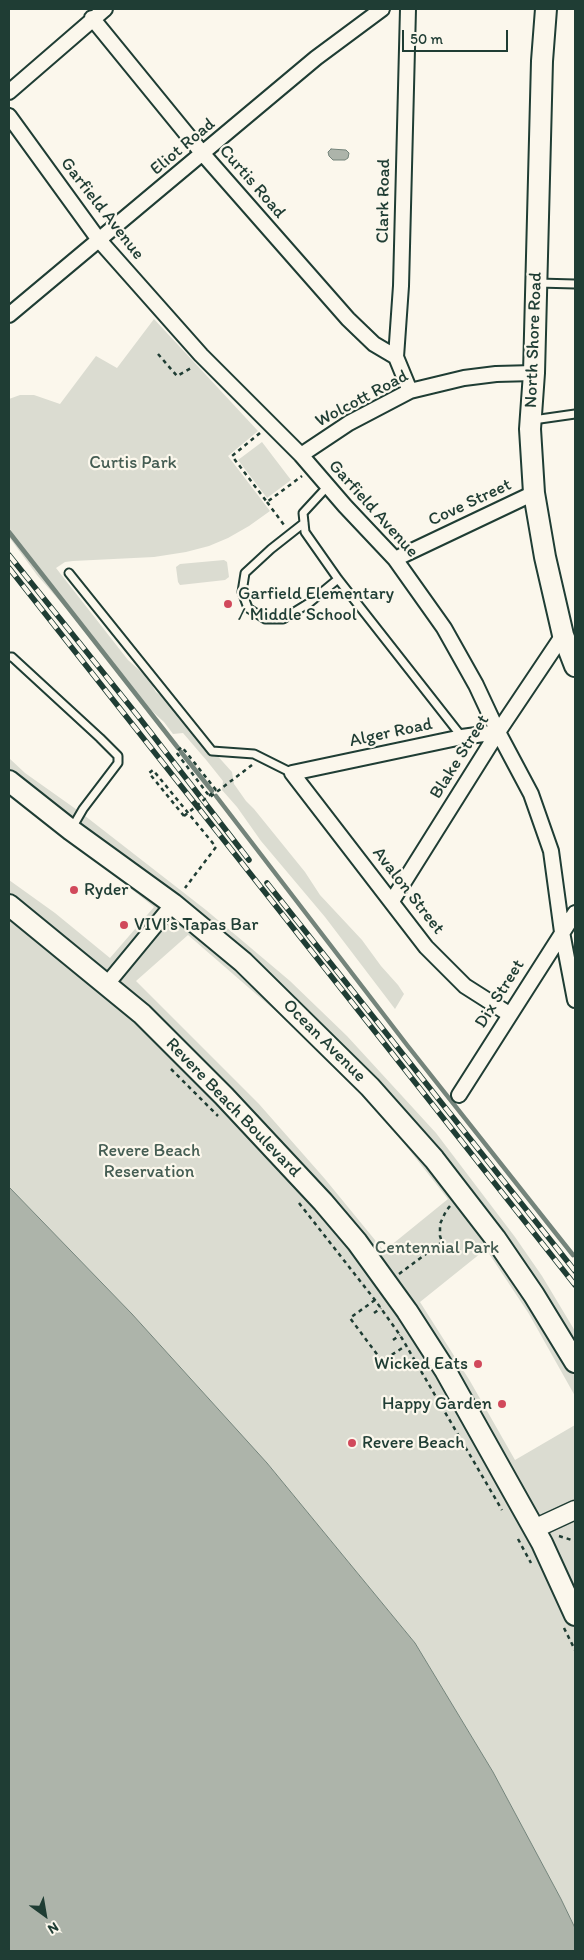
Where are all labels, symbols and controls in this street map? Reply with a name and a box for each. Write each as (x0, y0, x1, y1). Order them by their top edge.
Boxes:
scale bar (404, 20, 510, 52)
text: 50 m (410, 30, 443, 48)
street label: Eliot Road (146, 114, 220, 180)
street label: Curtis Road (214, 141, 290, 223)
street label: Garfield Avenue (55, 153, 149, 265)
street label: Clark Road (372, 158, 396, 244)
street label: North Shore Road (521, 272, 547, 408)
street label: Wolcott Road (312, 366, 412, 432)
park label: Curtis Park (89, 452, 177, 474)
street label: Garfield Avenue (323, 456, 423, 562)
street label: Cove Street (425, 474, 515, 532)
place label: Garfield Elementary / Middle School (238, 583, 394, 626)
marker: Garfield Elementary / Middle School (222, 598, 234, 610)
street label: Blake Street (426, 711, 494, 803)
street label: Alger Road (348, 714, 434, 752)
street label: Avalon Street (367, 843, 449, 939)
place label: Ryder (84, 879, 129, 901)
marker: Ryder (68, 884, 80, 896)
place label: VIVI’s Tapas Bar (134, 914, 258, 936)
marker: VIVI’s Tapas Bar (118, 919, 130, 931)
street label: Dix Street (470, 956, 530, 1032)
street label: Ocean Avenue (278, 995, 370, 1087)
street label: Revere Beach Boulevard (161, 1034, 305, 1182)
park label: Revere Beach Reservation (98, 1140, 200, 1182)
park label: Centennial Park (375, 1237, 499, 1259)
place label: Wicked Eats (374, 1353, 468, 1375)
marker: Wicked Eats (472, 1358, 484, 1370)
place label: Happy Garden (382, 1393, 492, 1415)
marker: Happy Garden (496, 1398, 508, 1410)
place label: Revere Beach (362, 1432, 464, 1454)
marker: Revere Beach (346, 1437, 358, 1449)
north arrow (20, 1890, 70, 1940)
text: N (45, 1918, 62, 1938)

